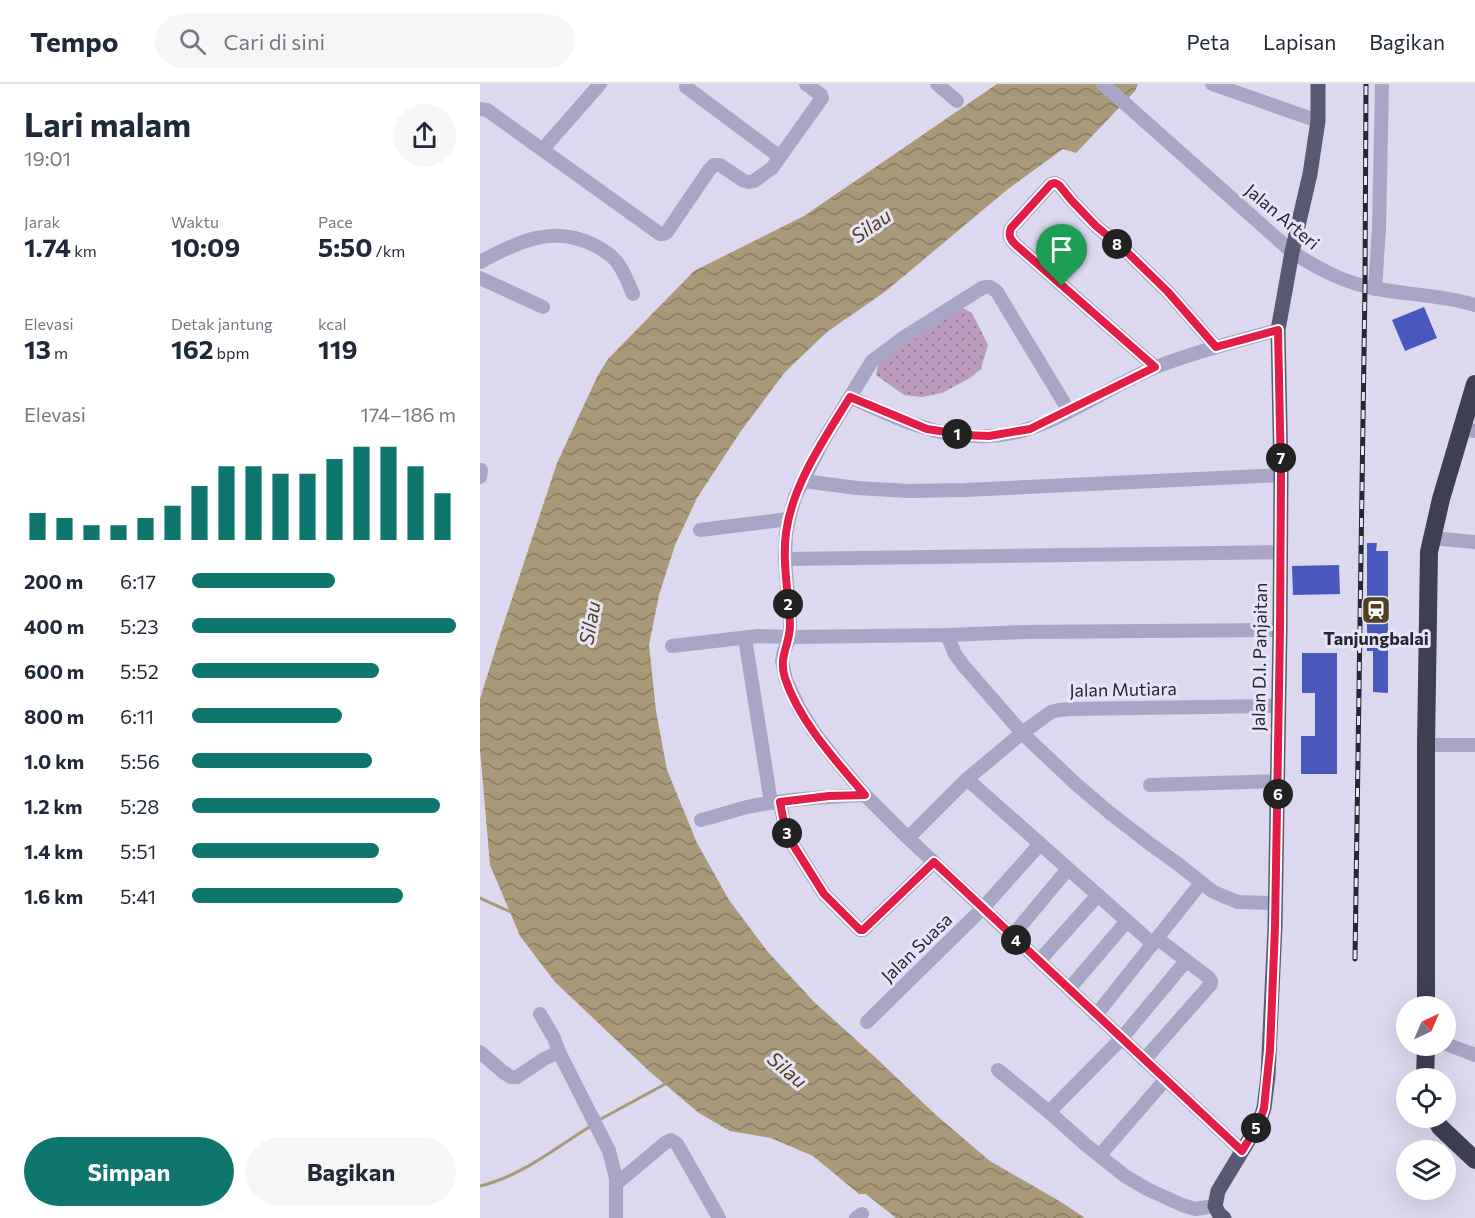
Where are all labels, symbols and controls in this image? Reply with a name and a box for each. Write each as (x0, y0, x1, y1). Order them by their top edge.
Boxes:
search box (155, 14, 575, 68)
text: Tempo (30, 24, 119, 58)
icon: search (176, 25, 209, 58)
text: Cari di sini (224, 28, 325, 55)
text: Peta (1187, 29, 1230, 54)
text: Lapisan (1263, 29, 1336, 54)
text: Bagikan (1369, 29, 1445, 54)
text: Lari malam (24, 103, 191, 144)
button: share (393, 104, 456, 167)
text: 19:01 (24, 146, 71, 170)
street label: Jalan Arteri (1241, 179, 1324, 254)
water label: Silau (846, 203, 895, 248)
text: Jarak (24, 212, 60, 231)
text: Waktu (171, 212, 219, 231)
text: Pace (318, 212, 353, 231)
pin (1036, 224, 1087, 286)
pin: 8 (1102, 229, 1132, 259)
text: 1.74 (24, 231, 71, 262)
text: 10:09 (171, 231, 240, 262)
text: 5:50 (318, 231, 372, 262)
icon: arrive (1045, 233, 1078, 266)
text: 8 (1112, 234, 1122, 253)
text: km (71, 241, 97, 260)
text: /km (372, 241, 405, 260)
text: Elevasi (24, 314, 74, 333)
text: Detak jantung (171, 314, 273, 333)
text: kcal (318, 314, 347, 333)
text: 13 (24, 333, 51, 364)
text: 162 (171, 333, 213, 364)
text: 119 (318, 333, 358, 364)
text: m (51, 343, 68, 362)
text: bpm (213, 343, 249, 362)
text: Elevasi (24, 402, 86, 426)
text: 174–186 m (360, 402, 456, 426)
pin: 1 (942, 419, 972, 449)
text: 1 (953, 424, 961, 443)
pin: 7 (1266, 443, 1296, 473)
text: 7 (1277, 448, 1285, 467)
text: 200 m (24, 569, 83, 593)
text: 6:17 (120, 569, 156, 593)
street label: Jalan D.I. Panjaitan (1247, 582, 1271, 732)
pin: 2 (773, 589, 803, 619)
text: 2 (783, 594, 793, 613)
station icon: Tanjungbalai (1360, 594, 1392, 626)
water label: Silau (573, 599, 605, 646)
text: 400 m (24, 614, 84, 638)
text: 5:23 (120, 614, 159, 638)
place label: Tanjungbalai (1323, 627, 1429, 649)
text: 600 m (24, 659, 84, 683)
text: 5:52 (120, 659, 159, 683)
street label: Jalan Mutiara (1069, 677, 1177, 701)
text: 800 m (24, 704, 84, 728)
text: 6:11 (120, 704, 154, 728)
text: 1.0 km (24, 749, 84, 773)
text: 5:56 (120, 749, 160, 773)
pin: 6 (1263, 779, 1293, 809)
text: 6 (1273, 784, 1283, 803)
text: 1.2 km (24, 794, 82, 818)
text: 5:28 (120, 794, 159, 818)
pin: 3 (772, 818, 802, 848)
text: 3 (782, 823, 792, 842)
text: 1.4 km (24, 839, 83, 863)
text: 5:51 (120, 839, 156, 863)
text: 1.6 km (24, 884, 83, 908)
text: 5:41 (120, 884, 156, 908)
street label: Jalan Suasa (876, 908, 956, 986)
pin: 4 (1001, 925, 1031, 955)
text: 4 (1011, 930, 1021, 949)
north arrow (1396, 996, 1456, 1056)
map controls (1396, 996, 1456, 1200)
water label: Silau (763, 1046, 812, 1092)
button: locate (1396, 1068, 1456, 1128)
pin: 5 (1241, 1113, 1271, 1143)
text: 5 (1251, 1118, 1261, 1137)
button: Simpan (24, 1137, 234, 1206)
button: Bagikan (246, 1137, 456, 1206)
button: layers (1396, 1140, 1456, 1200)

